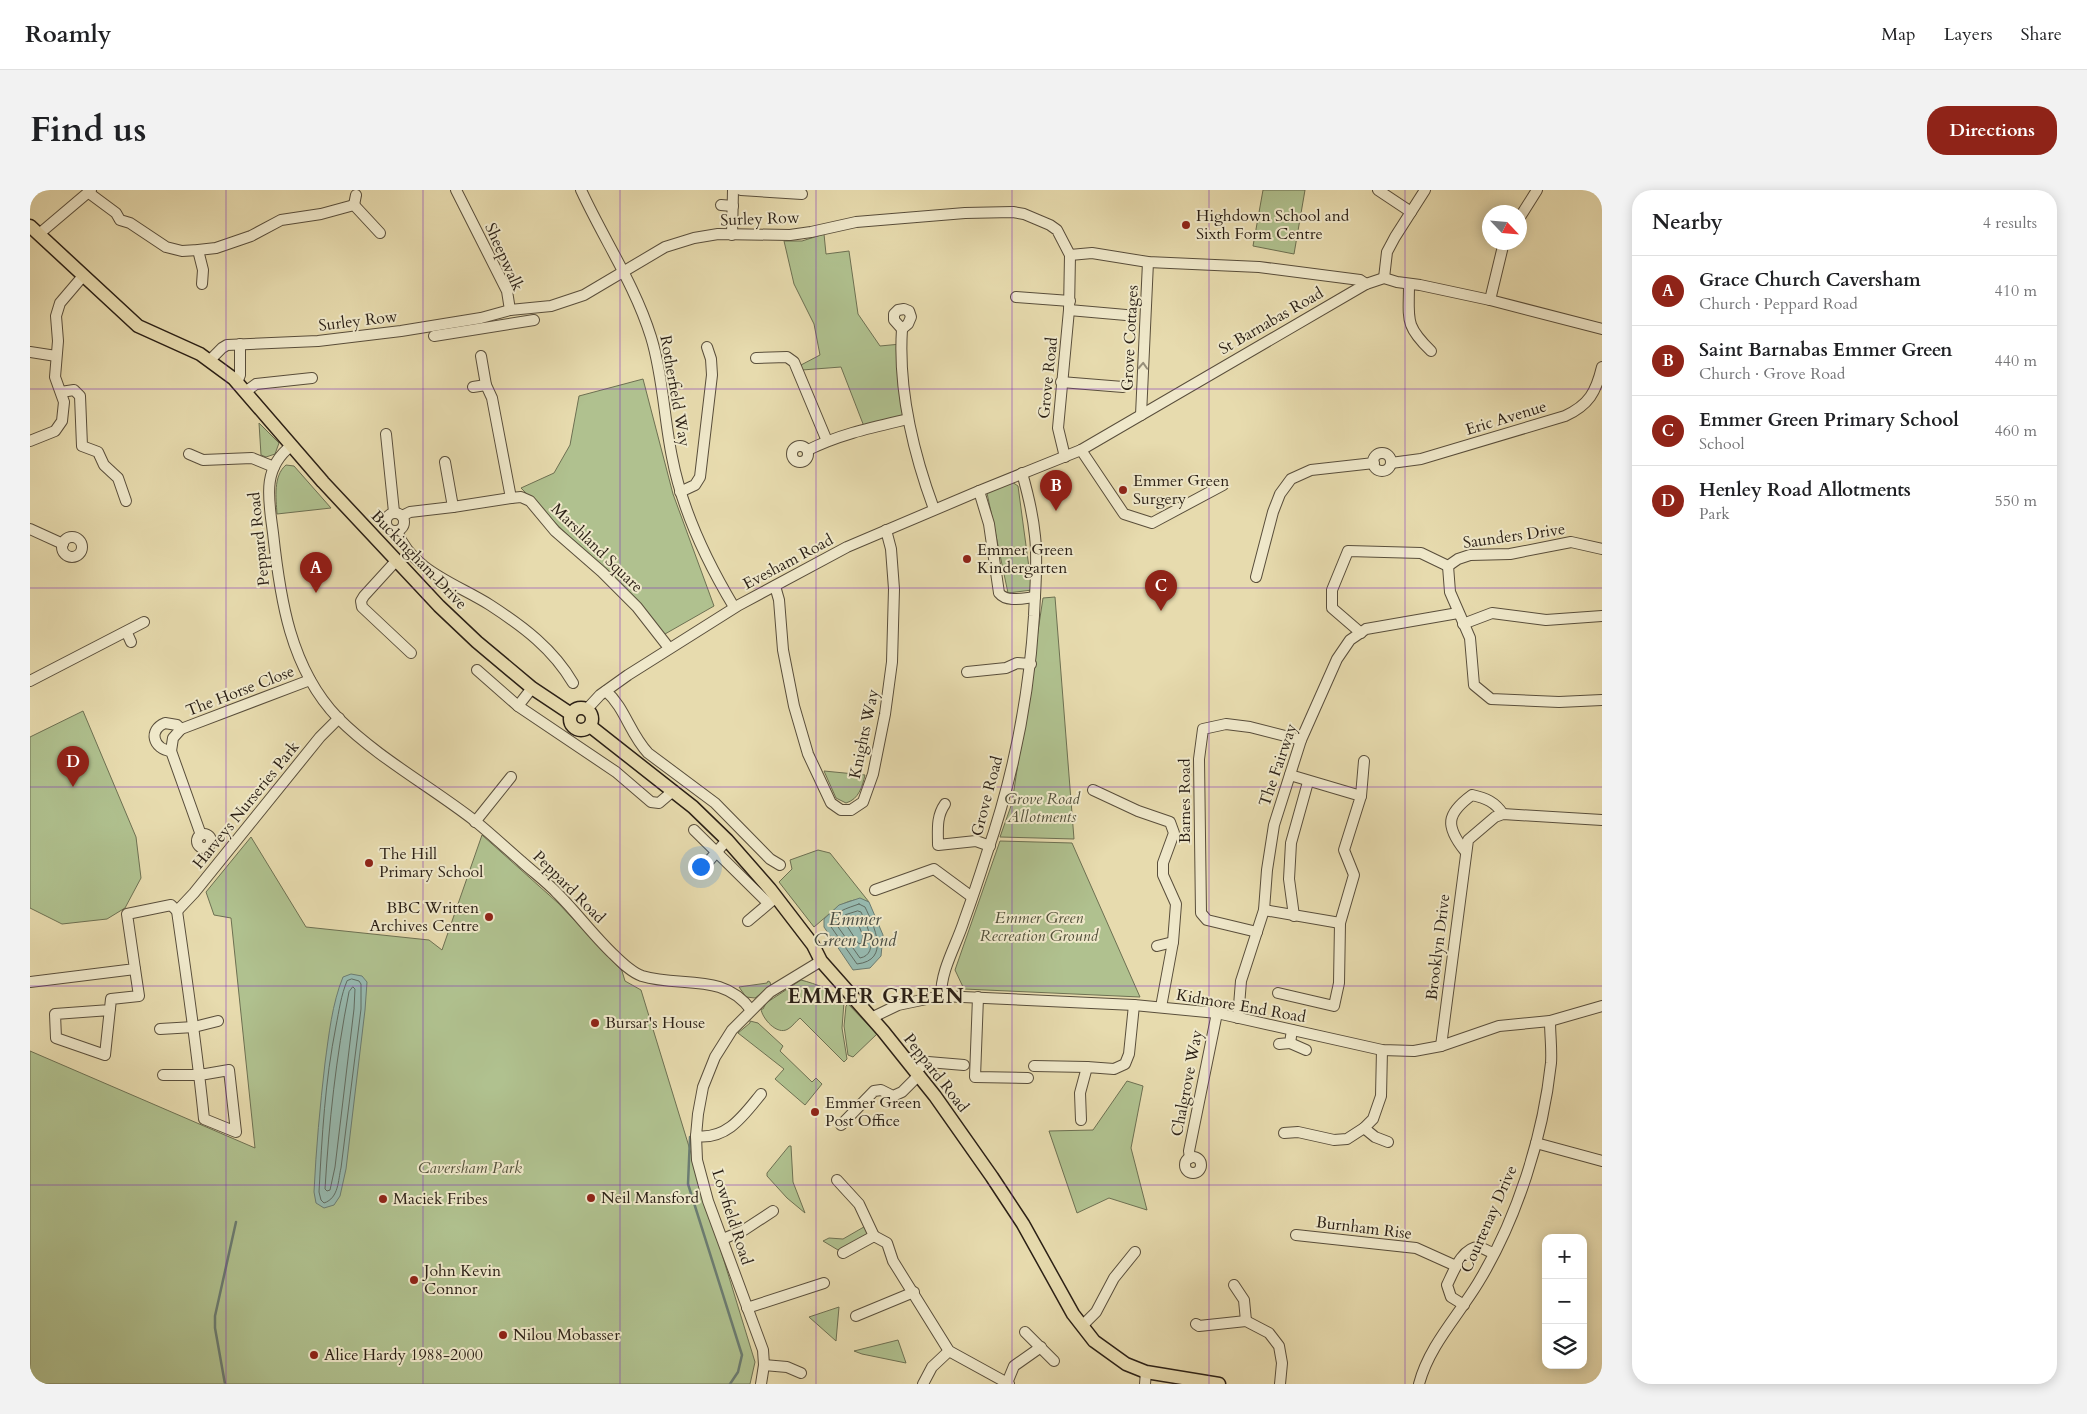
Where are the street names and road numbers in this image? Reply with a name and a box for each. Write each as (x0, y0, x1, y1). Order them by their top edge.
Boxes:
street label: Surley Row (720, 207, 800, 231)
street label: Sheepwalk (479, 220, 529, 295)
street label: St Barnabas Road (1215, 282, 1328, 360)
street label: Grove Cottages (1116, 284, 1144, 392)
street label: Surley Row (317, 305, 399, 337)
street label: Rotherfield Way (654, 334, 696, 449)
street label: Grove Road (1033, 336, 1063, 420)
street label: Eric Avenue (1463, 395, 1549, 441)
street label: Peppard Road (243, 490, 275, 587)
street label: Marshland Square (546, 498, 648, 598)
street label: Buckingham Drive (366, 505, 472, 615)
street label: Saunders Drive (1462, 518, 1566, 554)
street label: Evesham Road (739, 529, 837, 595)
street label: The Horse Close (183, 660, 297, 722)
street label: Knights Way (844, 687, 884, 781)
street label: The Fairway (1253, 720, 1303, 810)
street label: Harveys Nurseries Park (188, 736, 305, 874)
street label: Grove Road (966, 753, 1008, 838)
street label: Barnes Road (1174, 758, 1196, 843)
street label: Peppard Road (528, 846, 611, 929)
street label: Brooklyn Drive (1421, 892, 1455, 1002)
street label: Kidmore End Road (1174, 984, 1308, 1028)
street label: Chalgrove Way (1166, 1027, 1208, 1138)
street label: Peppard Road (898, 1029, 974, 1117)
street label: Courtenay Drive (1456, 1162, 1522, 1276)
street label: Lowfield Road (706, 1166, 758, 1268)
street label: Burnham Rise (1315, 1211, 1413, 1245)

